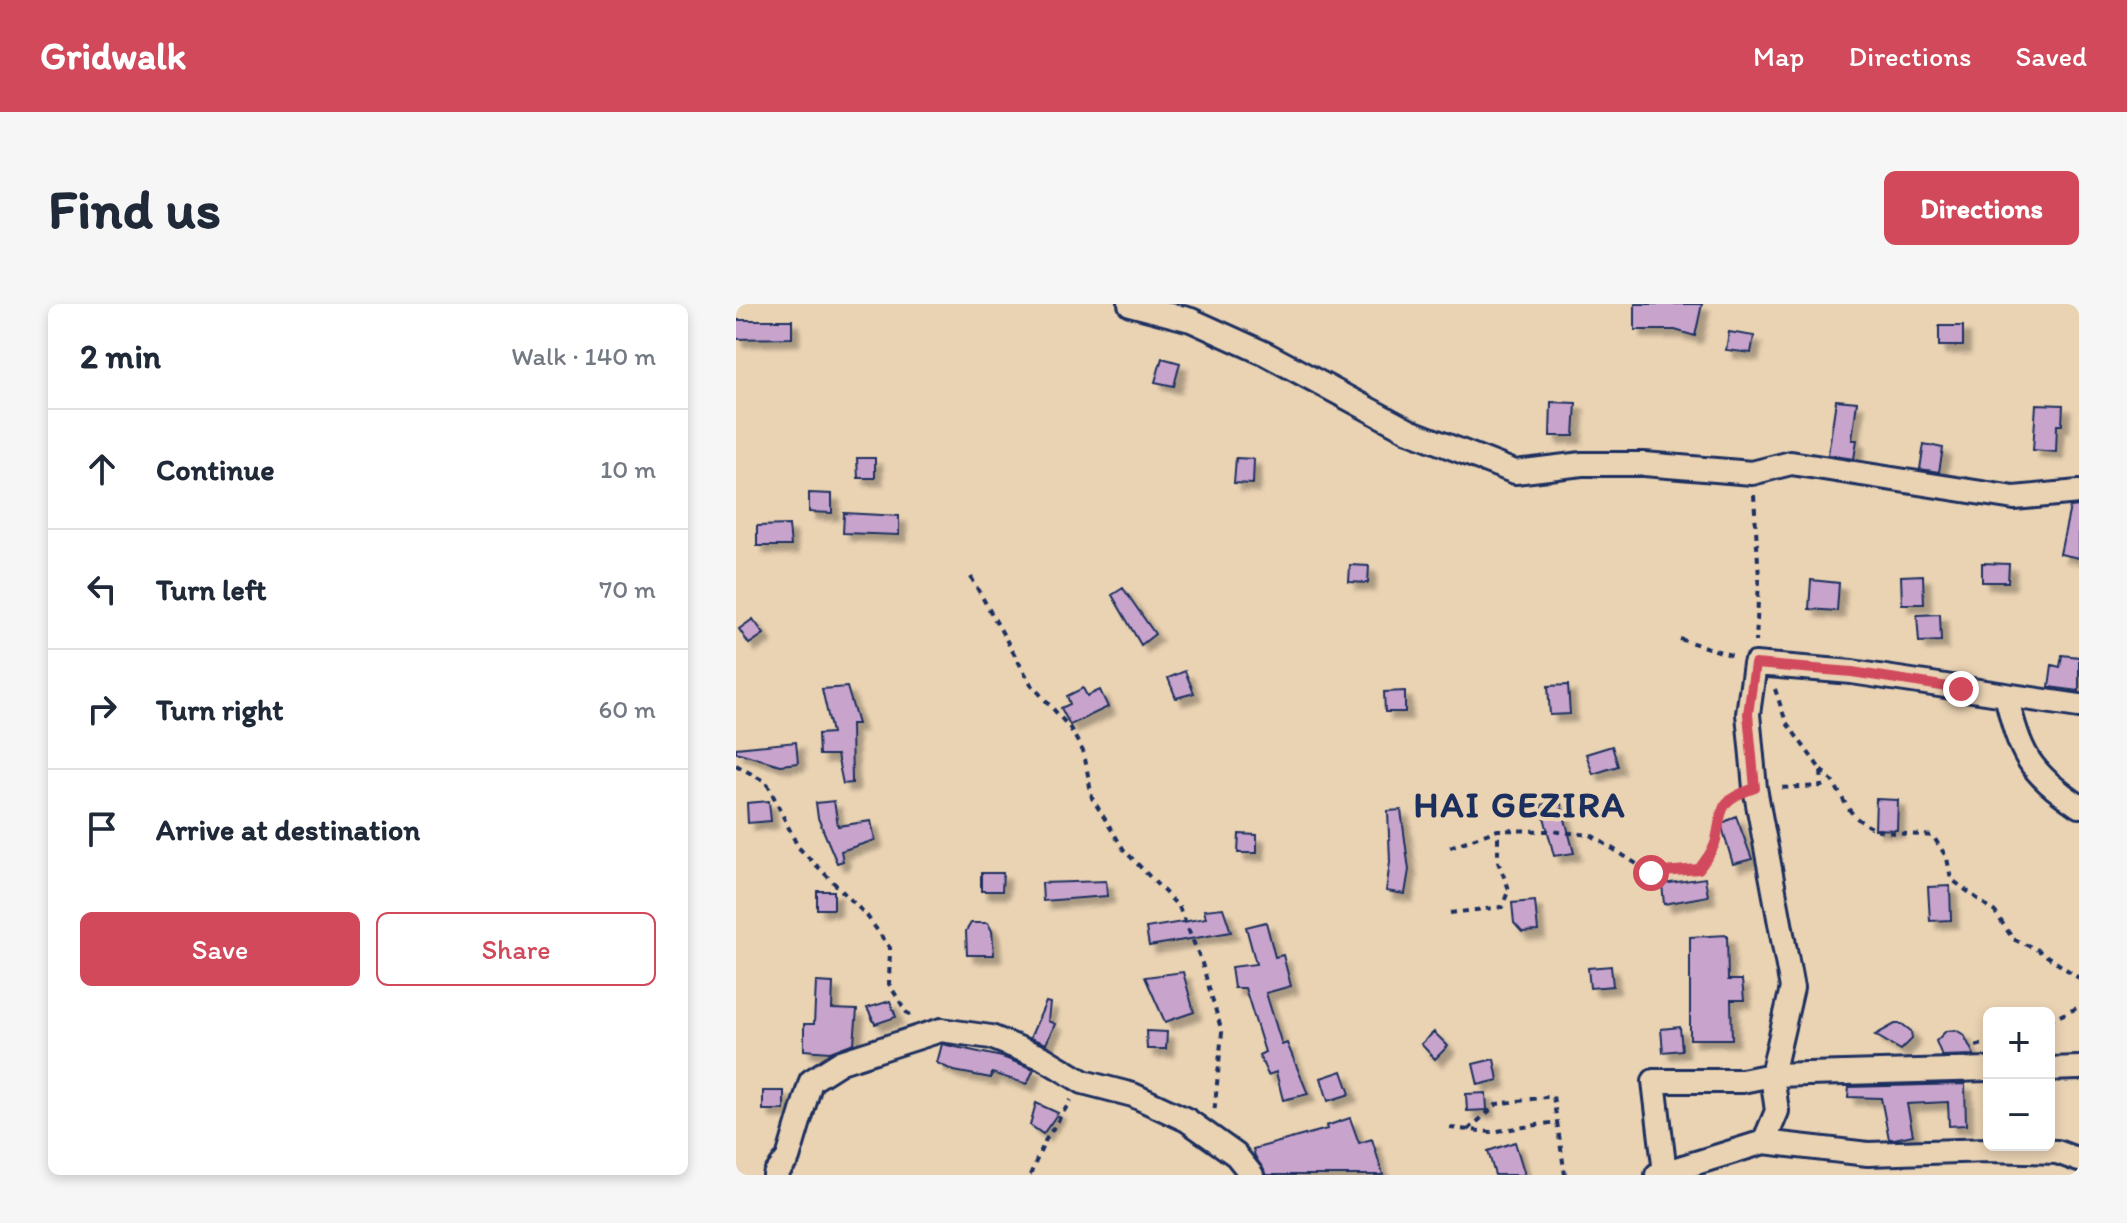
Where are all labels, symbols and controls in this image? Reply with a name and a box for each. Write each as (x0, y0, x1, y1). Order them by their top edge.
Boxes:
text: Gridwalk (40, 33, 186, 79)
text: Map (1753, 39, 1804, 73)
text: Directions (1848, 39, 1972, 73)
text: Saved (2016, 39, 2087, 73)
button: Directions (1884, 171, 2079, 245)
text: Find us (48, 175, 221, 242)
text: 2 min (80, 336, 161, 377)
text: Walk · 140 m (511, 340, 656, 372)
icon: ahead (80, 447, 124, 491)
text: Continue (156, 451, 275, 488)
text: 10 m (600, 453, 656, 485)
icon: left (80, 567, 124, 611)
text: Turn left (156, 571, 267, 608)
text: 70 m (599, 573, 656, 605)
route end (1943, 671, 1979, 707)
icon: right (80, 687, 124, 731)
text: Turn right (156, 691, 284, 728)
text: 60 m (599, 693, 656, 725)
district label: HAI GEZIRA (1414, 783, 1626, 826)
icon: arrive (80, 807, 124, 851)
text: Arrive at destination (156, 811, 420, 848)
route start (1633, 855, 1669, 891)
button: Save (80, 912, 360, 986)
button: Share (376, 912, 656, 986)
map controls (1983, 1007, 2055, 1151)
button: + (1983, 1007, 2055, 1079)
button: − (1983, 1079, 2055, 1151)

